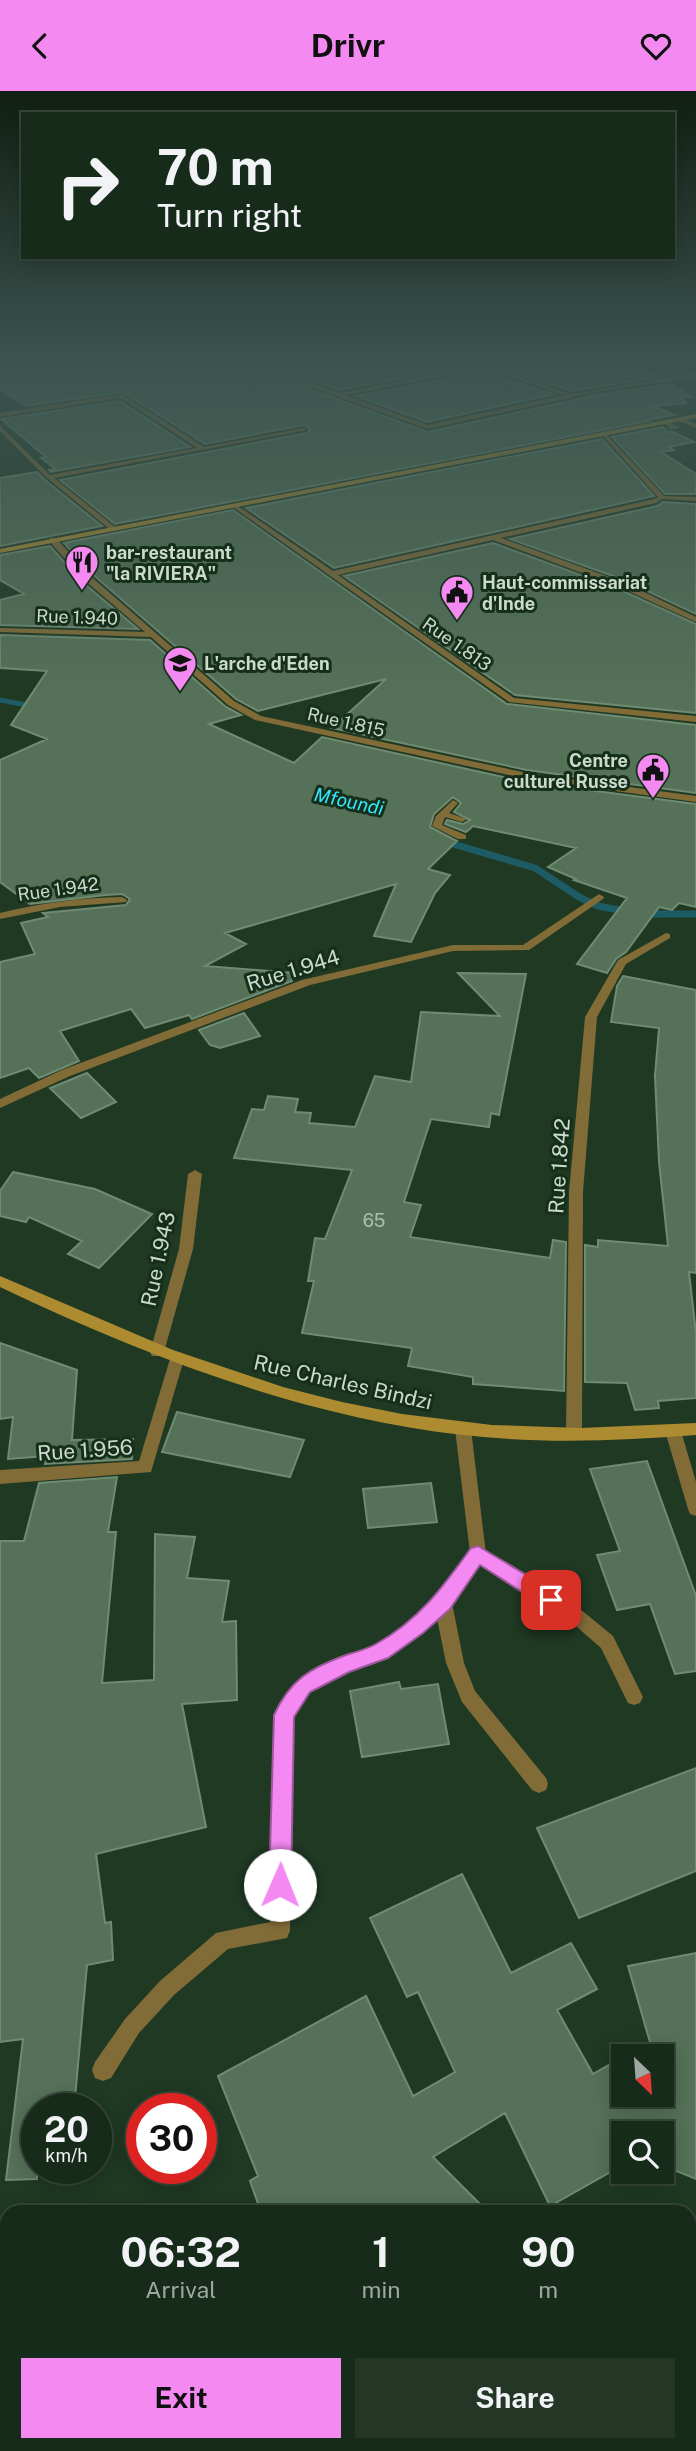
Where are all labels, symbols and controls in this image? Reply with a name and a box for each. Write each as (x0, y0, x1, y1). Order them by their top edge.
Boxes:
icon: back (21, 27, 59, 65)
text: Drivr (311, 27, 385, 64)
icon: heart (637, 27, 675, 65)
text: 70 m (157, 138, 274, 196)
icon: right (42, 140, 133, 231)
text: Turn right (157, 197, 302, 234)
place label: bar-restaurant "la RIVIERA" (106, 542, 232, 584)
restaurant icon: bar-restaurant "la RIVIERA" (63, 543, 101, 592)
place label: Haut-commissariat d'Inde (482, 572, 647, 614)
public building icon: Haut-commissariat d'Inde (438, 573, 476, 622)
street label: Rue 1.940 (36, 605, 118, 629)
street label: Rue 1.813 (419, 613, 495, 675)
school or university icon: L'arche d'Eden (161, 644, 199, 693)
place label: L'arche d'Eden (204, 653, 330, 674)
street label: Rue 1.815 (305, 703, 387, 741)
place label: Centre culturel Russe (504, 750, 628, 792)
public building icon: Centre culturel Russe (634, 751, 672, 800)
water label: Mfoundi (312, 783, 386, 819)
street label: Rue 1.942 (16, 873, 100, 905)
street label: Rue 1.944 (244, 944, 342, 996)
street label: Rue 1.842 (543, 1117, 575, 1215)
street label: Rue 1.943 (136, 1210, 180, 1308)
house number: 65 (363, 1210, 385, 1231)
street label: Rue Charles Bindzi (251, 1349, 435, 1415)
street label: Rue 1.956 (36, 1434, 134, 1466)
pin (521, 1570, 581, 1630)
icon: arrive (532, 1581, 570, 1619)
position arrow (243, 1848, 317, 1922)
north arrow (611, 2044, 674, 2107)
map controls (611, 2044, 674, 2184)
speed limit sign: 30 (126, 2093, 217, 2184)
text: 20 (44, 2109, 89, 2150)
button: search (611, 2121, 674, 2184)
text: km/h (45, 2145, 88, 2166)
text: 06:32 (120, 2227, 241, 2276)
text: 1 (372, 2227, 390, 2276)
text: 90 (521, 2227, 576, 2276)
text: Arrival (145, 2276, 216, 2303)
text: min (361, 2276, 401, 2303)
text: m (538, 2276, 558, 2303)
button: Exit (21, 2358, 341, 2438)
button: Share (355, 2358, 675, 2438)

